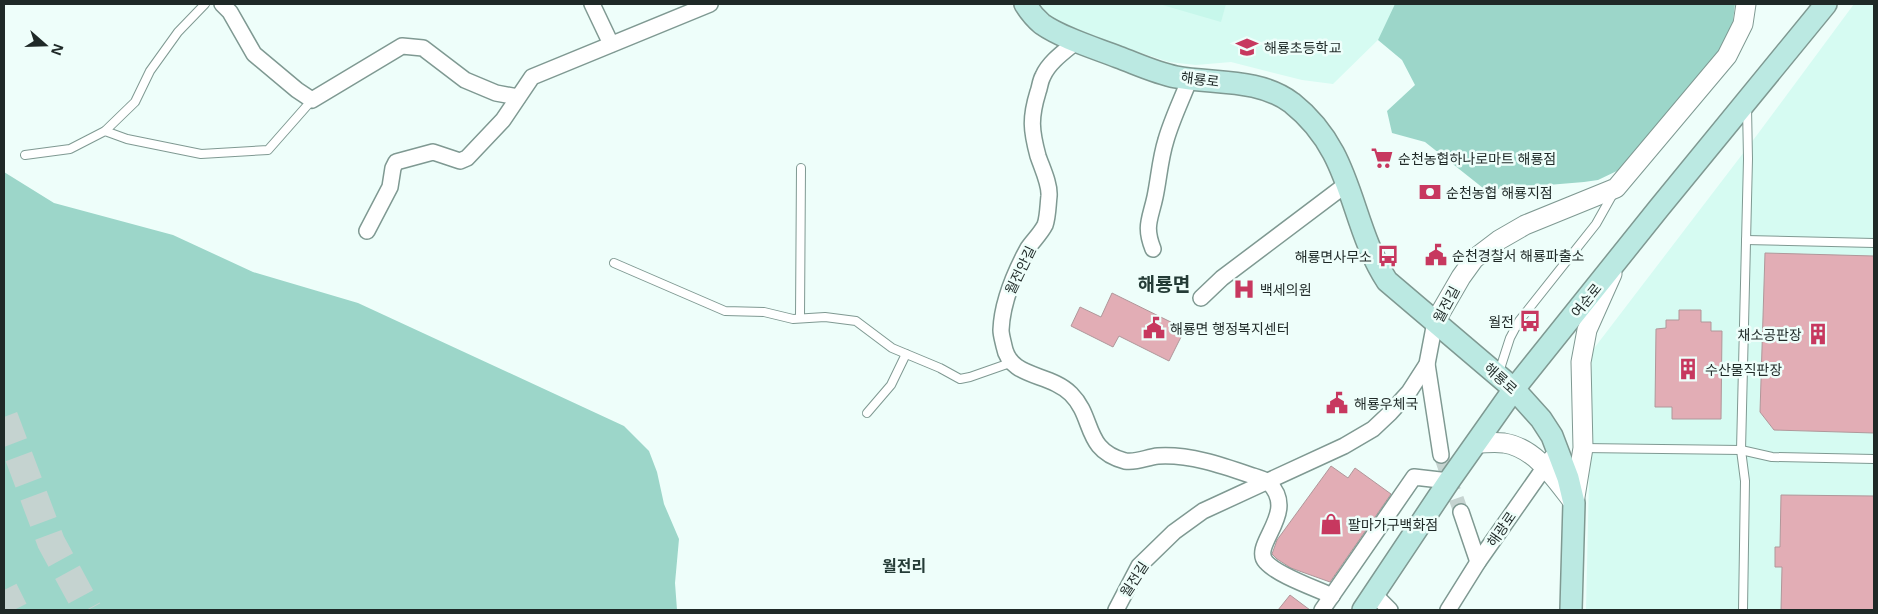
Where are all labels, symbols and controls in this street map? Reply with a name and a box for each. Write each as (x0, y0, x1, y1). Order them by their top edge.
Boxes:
north arrow (20, 20, 70, 70)
school or university icon: 해룡초등학교 (1234, 34, 1260, 60)
place label: 해룡초등학교 (1264, 38, 1341, 57)
text: N (47, 41, 69, 58)
street label: 해룡로 (1180, 67, 1220, 91)
supermarket icon: 순천농협하나로마트 해룡점 (1369, 145, 1395, 171)
place label: 순천농협하나로마트 해룡점 (1398, 149, 1556, 168)
bank icon: 순천농협 해룡지점 (1417, 179, 1443, 205)
place label: 순천농협 해룡지점 (1446, 183, 1553, 202)
public building icon: 순천경찰서 해룡파출소 (1423, 242, 1449, 268)
street label: 월전안길 (1000, 243, 1040, 297)
bus stop icon: 해룡면사무소 (1375, 243, 1401, 269)
place label: 순천경찰서 해룡파출소 (1452, 246, 1585, 265)
place label: 해룡면사무소 (1295, 247, 1372, 266)
district label: 해룡면 (1138, 271, 1190, 297)
hospital icon: 백세의원 (1231, 276, 1257, 302)
street label: 여순로 (1566, 279, 1606, 321)
place label: 백세의원 (1260, 280, 1312, 299)
street label: 월전길 (1429, 282, 1463, 326)
bus stop icon: 월전 (1517, 308, 1543, 334)
place label: 월전 (1488, 312, 1514, 331)
public building icon: 해룡면 행정복지센터 (1141, 315, 1167, 341)
place label: 해룡면 행정복지센터 (1170, 319, 1290, 338)
building icon: 채소공판장 (1805, 321, 1831, 347)
place label: 채소공판장 (1738, 325, 1802, 344)
building icon: 수산물직판장 (1675, 356, 1701, 382)
street label: 해룡로 (1480, 358, 1522, 398)
place label: 수산물직판장 (1705, 360, 1782, 379)
public building icon: 해룡우체국 (1324, 390, 1350, 416)
place label: 해룡우체국 (1354, 394, 1419, 413)
street label: 해광로 (1482, 508, 1520, 550)
shop icon: 팔마가구백화점 (1318, 511, 1344, 537)
place label: 팔마가구백화점 (1348, 515, 1438, 534)
district label: 월전리 (882, 555, 926, 577)
street label: 월전길 (1116, 558, 1152, 600)

